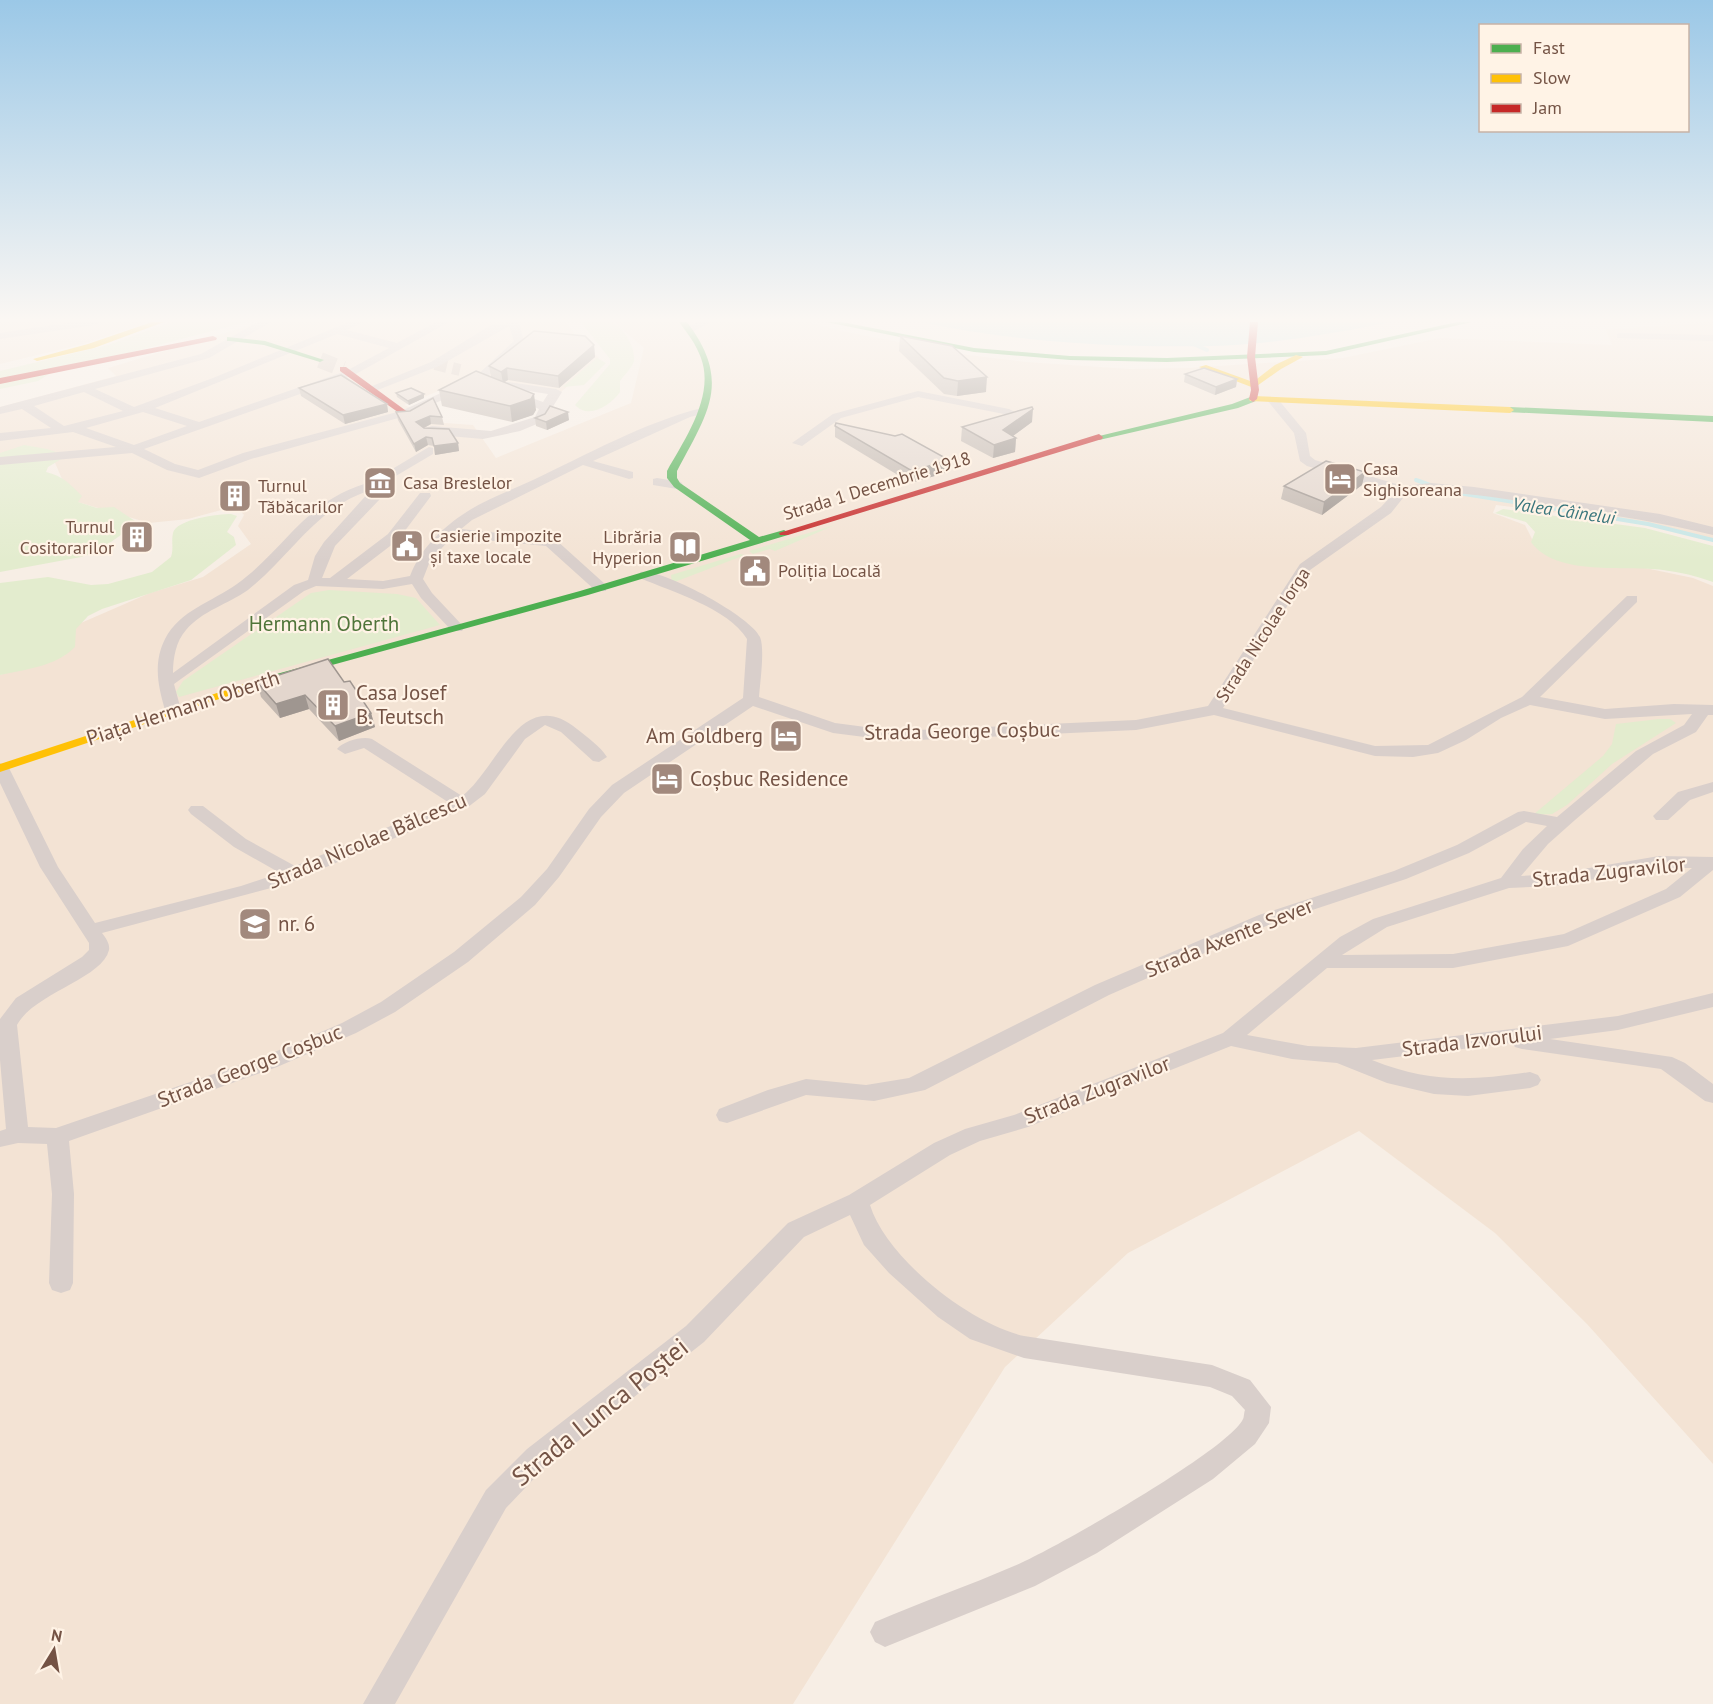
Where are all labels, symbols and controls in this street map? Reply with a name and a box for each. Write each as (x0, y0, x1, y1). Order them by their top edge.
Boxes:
legend (1479, 24, 1689, 132)
text: Fast (1533, 36, 1565, 59)
text: Slow (1533, 66, 1571, 89)
text: Jam (1532, 96, 1562, 119)
street label: Strada 1 Decembrie 1918 (780, 446, 973, 525)
place label: Casa Sighisoreana (1363, 457, 1462, 501)
hotel icon: Casa Sighisoreana (1322, 461, 1358, 497)
museum icon: Casa Breslelor (362, 465, 398, 501)
place label: Casa Breslelor (403, 471, 512, 494)
place label: Turnul Tăbăcarilor (258, 474, 343, 518)
building icon: Turnul Tăbăcarilor (217, 478, 253, 514)
water label: Valea Câinelui (1511, 492, 1618, 529)
place label: Turnul Cositorarilor (20, 515, 115, 559)
building icon: Turnul Cositorarilor (119, 519, 155, 555)
place label: Casierie impozite și taxe locale (430, 524, 562, 568)
place label: Librăria Hyperion (592, 525, 662, 569)
public building icon: Casierie impozite și taxe locale (389, 528, 425, 564)
library icon: Librăria Hyperion (667, 529, 703, 565)
public building icon: Poliția Locală (737, 553, 773, 589)
place label: Poliția Locală (778, 559, 881, 582)
street label: Strada Nicolae Iorga (1210, 563, 1315, 706)
park label: Hermann Oberth (249, 610, 399, 637)
street label: Piața Hermann Oberth (83, 664, 283, 752)
place label: Casa Josef B. Teutsch (356, 679, 448, 730)
building icon: Casa Josef B. Teutsch (315, 687, 351, 723)
street label: Strada George Coșbuc (864, 715, 1060, 746)
hotel icon: Am Goldberg (768, 718, 804, 754)
place label: Am Goldberg (646, 722, 763, 749)
hotel icon: Coșbuc Residence (649, 761, 685, 797)
place label: Coșbuc Residence (690, 765, 848, 792)
street label: Strada Nicolae Bălcescu (263, 786, 471, 895)
street label: Strada Zugravilor (1531, 850, 1687, 893)
street label: Strada Axente Sever (1141, 892, 1317, 984)
school or university icon: nr. 6 (237, 906, 273, 942)
place label: nr. 6 (278, 910, 315, 937)
street label: Strada George Coșbuc (154, 1018, 346, 1113)
street label: Strada Izvorului (1400, 1019, 1544, 1063)
street label: Strada Zugravilor (1020, 1049, 1174, 1130)
street label: Strada Lunca Poștei (505, 1330, 695, 1493)
north arrow (24, 1620, 84, 1680)
text: N (50, 1624, 64, 1646)

